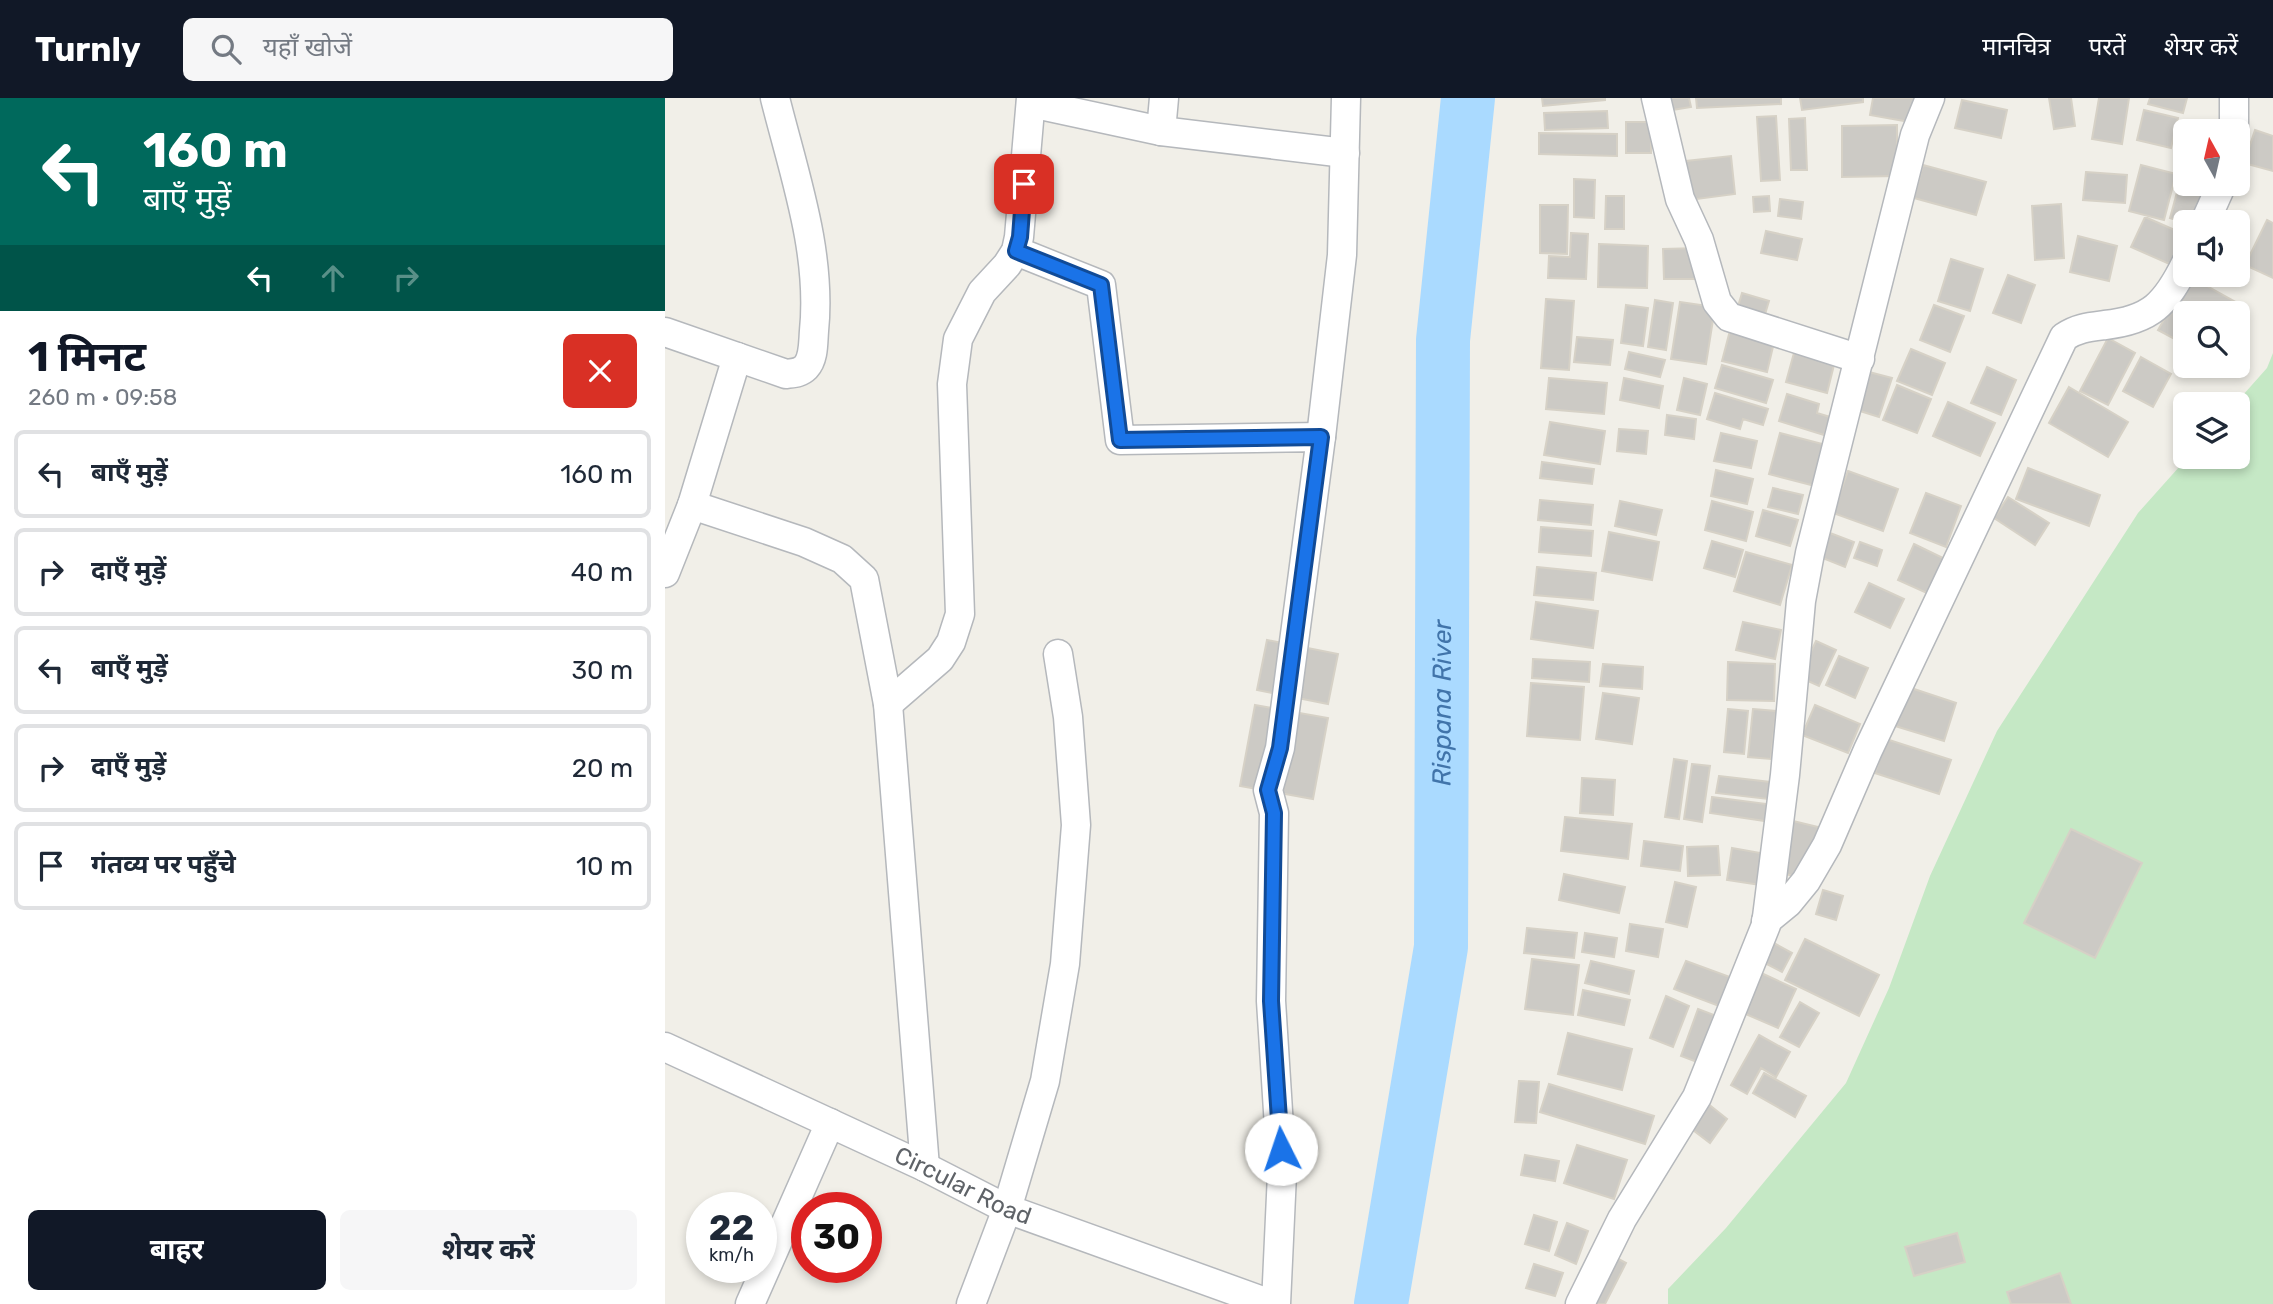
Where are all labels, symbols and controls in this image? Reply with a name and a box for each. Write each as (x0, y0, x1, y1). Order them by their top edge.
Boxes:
search box (183, 18, 673, 81)
text: Turnly (35, 30, 141, 69)
icon: search (207, 30, 245, 68)
text: यहाँ खोजें (263, 32, 352, 63)
text: मानचित्र (1982, 33, 2051, 61)
text: परतें (2089, 33, 2126, 61)
text: शेयर करें (2164, 33, 2238, 61)
north arrow (2173, 119, 2251, 196)
map controls (2173, 119, 2250, 469)
text: 160 m (143, 121, 288, 179)
icon: left (28, 126, 119, 217)
pin (994, 154, 1054, 214)
icon: arrive (1005, 165, 1043, 203)
text: बाएँ मुड़ें (143, 180, 231, 218)
button: sound (2173, 210, 2250, 287)
icon: left (241, 259, 279, 297)
icon: ahead (314, 259, 352, 297)
icon: right (387, 259, 425, 297)
button: search (2173, 301, 2250, 378)
text: 1 मिनट (28, 332, 146, 382)
button: close (563, 334, 637, 408)
text: 260 m · 09:58 (28, 383, 177, 411)
button: layers (2173, 392, 2250, 469)
icon: left (32, 455, 70, 493)
text: बाएँ मुड़ें (91, 457, 168, 488)
text: 160 m (560, 459, 633, 490)
icon: right (32, 553, 70, 591)
text: दाएँ मुड़ें (91, 555, 166, 586)
text: 40 m (571, 557, 633, 588)
water label: Rispana River (1426, 619, 1458, 786)
icon: left (32, 651, 70, 689)
text: बाएँ मुड़ें (91, 653, 168, 684)
text: 30 m (571, 655, 633, 686)
icon: right (32, 749, 70, 787)
text: दाएँ मुड़ें (91, 751, 166, 782)
text: 20 m (572, 753, 633, 784)
icon: arrive (32, 847, 70, 885)
text: गंतव्य पर पहुँचे (91, 849, 236, 880)
text: 10 m (576, 851, 633, 882)
position arrow (1244, 1112, 1318, 1186)
street label: Circular Road (890, 1141, 1035, 1231)
speed limit sign: 30 (791, 1192, 882, 1283)
text: 22 (709, 1207, 754, 1249)
button: बाहर (28, 1210, 326, 1290)
button: शेयर करें (340, 1210, 637, 1290)
text: km/h (709, 1244, 754, 1266)

